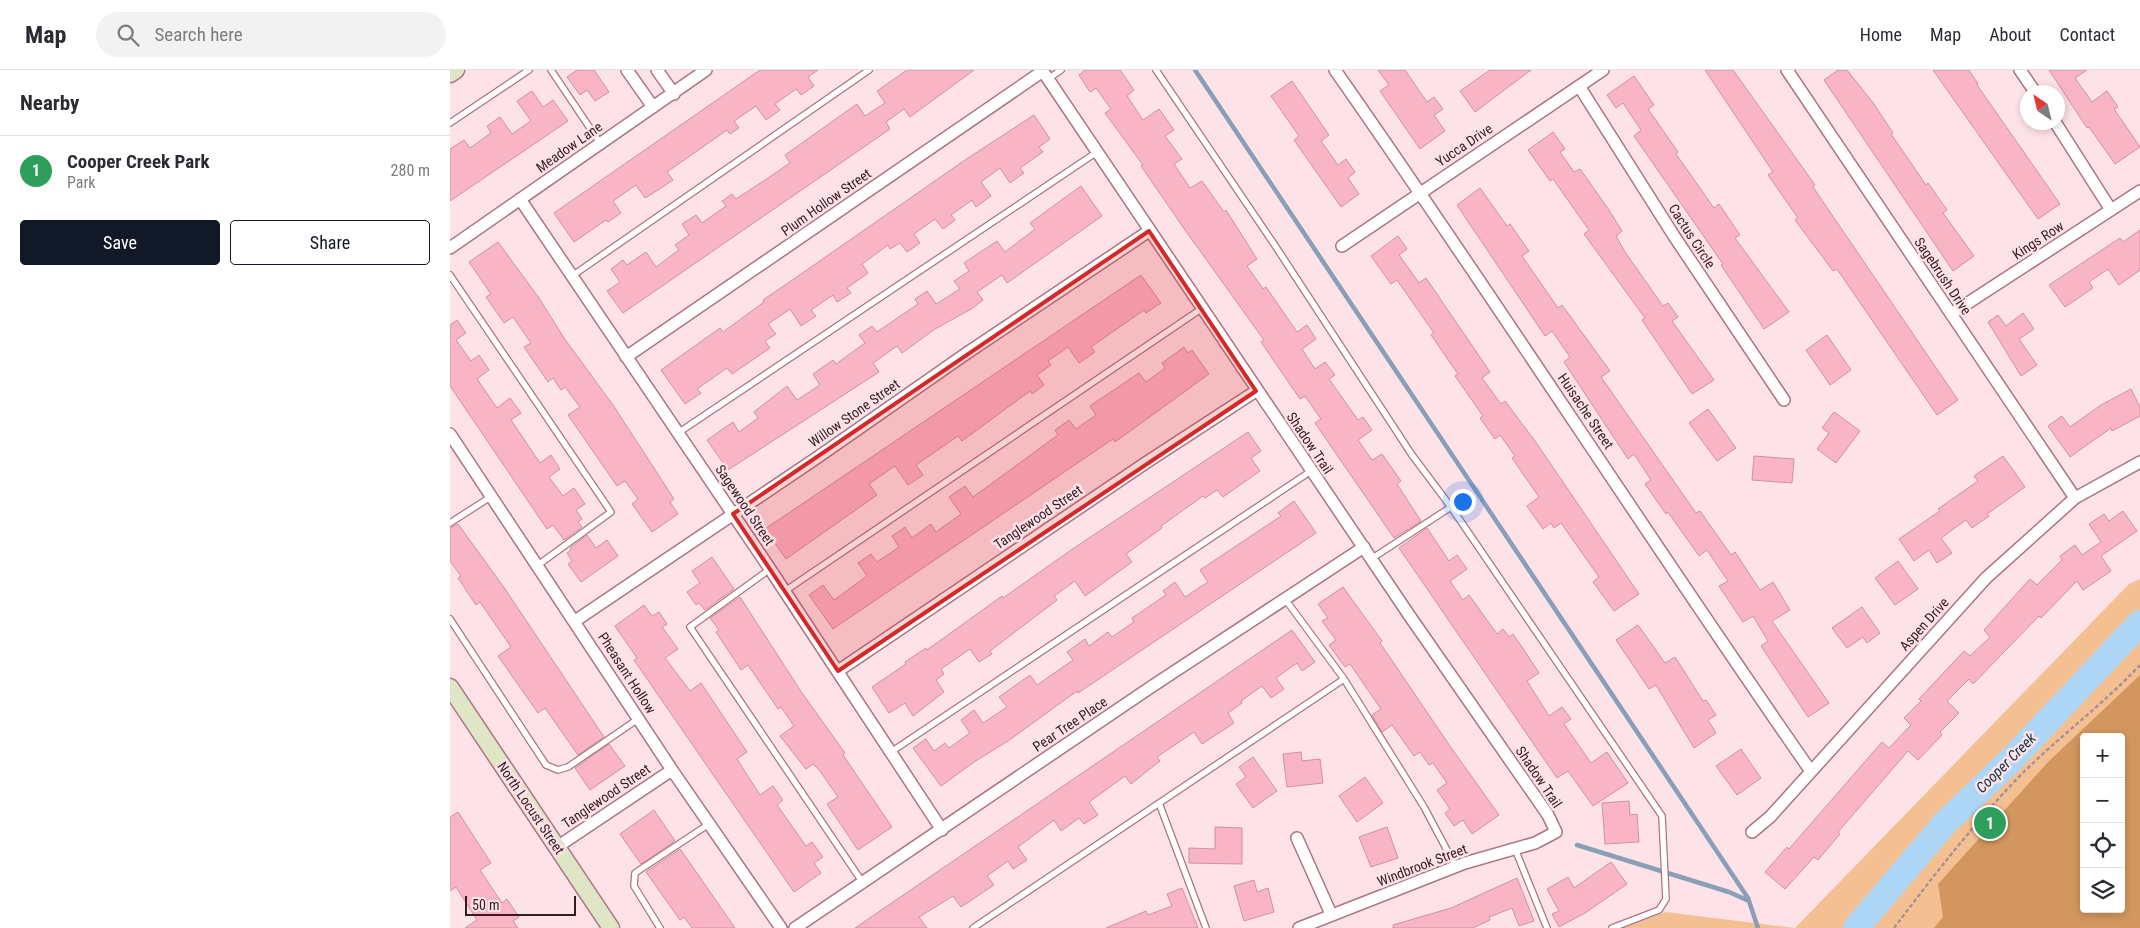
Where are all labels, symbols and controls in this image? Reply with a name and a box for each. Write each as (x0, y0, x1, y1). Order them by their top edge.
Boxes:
search box (96, 12, 446, 57)
text: Map (25, 21, 66, 49)
icon: search (114, 21, 142, 49)
text: Search here (154, 23, 243, 46)
text: Home (1860, 24, 1902, 45)
text: Map (1930, 24, 1961, 45)
text: About (1989, 24, 2031, 45)
text: Contact (2059, 24, 2115, 45)
north arrow (2020, 85, 2065, 130)
text: Nearby (20, 91, 79, 115)
street label: Meadow Lane (533, 118, 605, 176)
street label: Yucca Drive (1433, 120, 1496, 170)
text: Cooper Creek Park (67, 150, 210, 173)
text: 1 (32, 161, 40, 180)
text: 280 m (391, 161, 430, 180)
street label: Plum Hollow Street (778, 165, 874, 239)
text: Park (67, 173, 96, 192)
street label: Cactus Circle (1665, 201, 1719, 271)
street label: Kings Row (2009, 218, 2067, 262)
button: Save (20, 220, 220, 265)
button: Share (230, 220, 430, 265)
street label: Sagebrush Drive (1911, 234, 1975, 318)
street label: Huisache Street (1555, 370, 1617, 452)
street label: Willow Stone Street (805, 376, 903, 450)
street label: Shadow Trail (1284, 409, 1336, 477)
street label: Sagewood Street (712, 462, 778, 548)
street label: Tanglewood Street (991, 482, 1085, 552)
your location (1450, 489, 1476, 515)
street label: Aspen Drive (1896, 594, 1952, 654)
street label: Pheasant Hollow (595, 630, 659, 716)
street label: Pear Tree Place (1030, 693, 1111, 755)
water label: Cooper Creek (1972, 729, 2040, 797)
map controls (2080, 733, 2125, 913)
button: + (2080, 733, 2125, 778)
street label: Shadow Trail (1513, 743, 1565, 811)
street label: North Locust Street (494, 759, 568, 857)
street label: Tanglewood Street (559, 761, 653, 831)
button: − (2080, 778, 2125, 823)
pin: 1 (1974, 804, 2006, 842)
button: locate (2080, 823, 2125, 868)
street label: Windbrook Street (1375, 841, 1469, 889)
button: layers (2080, 868, 2125, 913)
scale bar (465, 893, 576, 916)
text: 50 m (472, 897, 500, 913)

